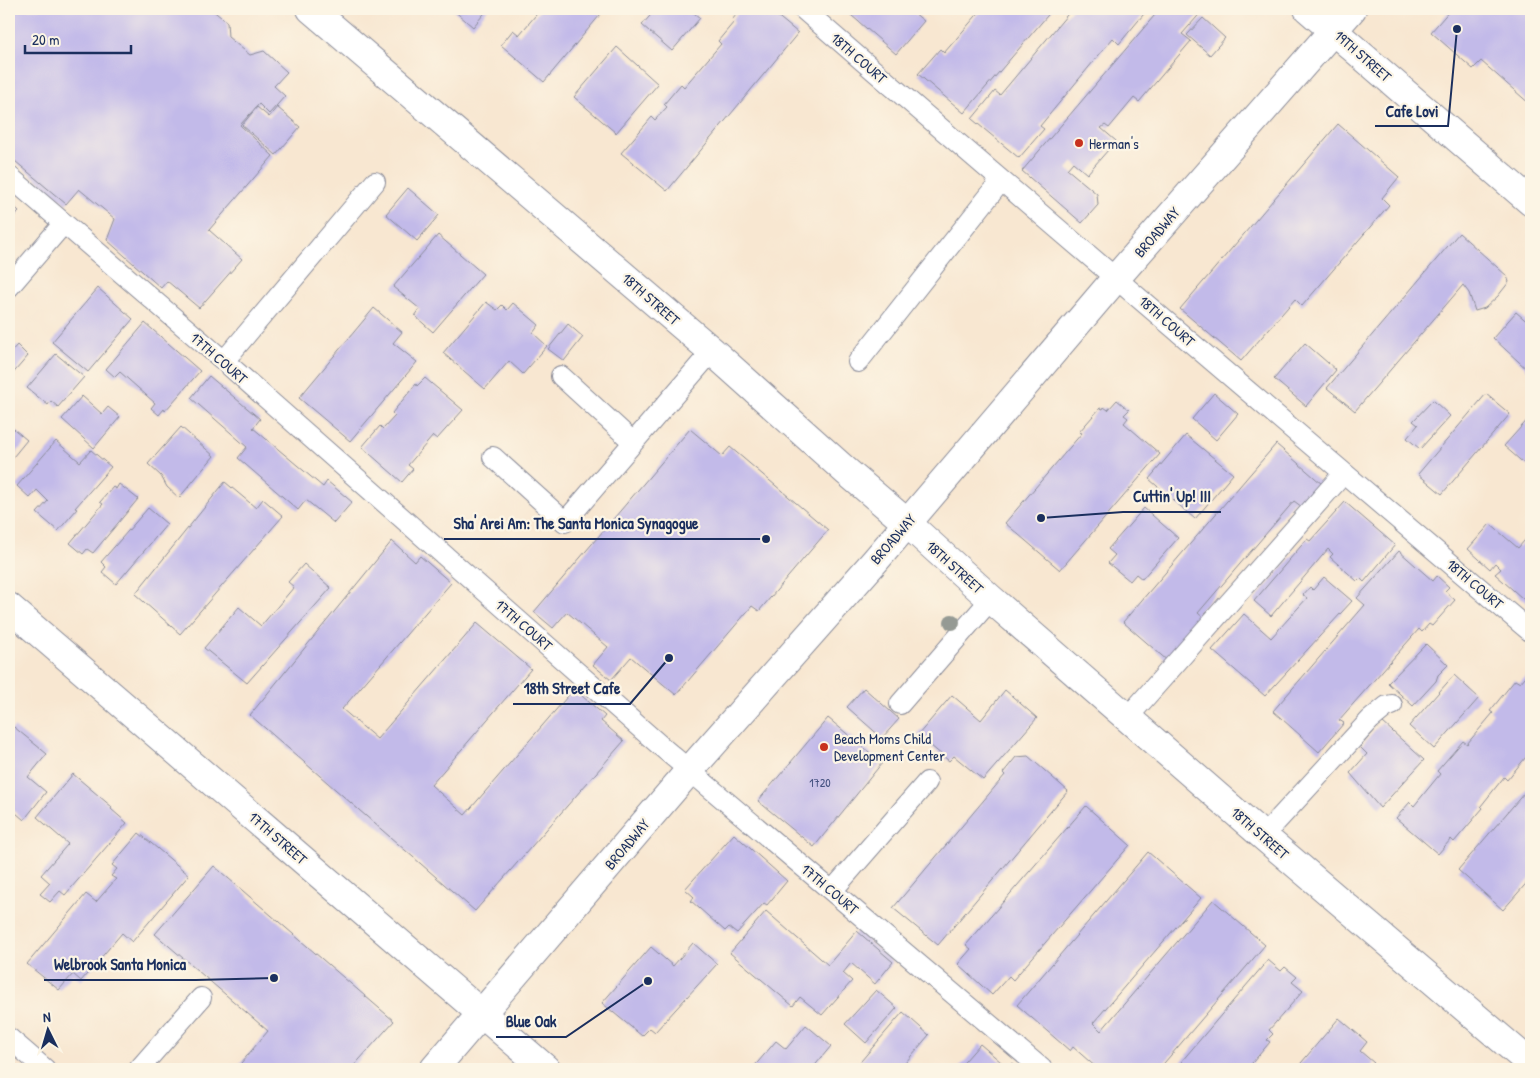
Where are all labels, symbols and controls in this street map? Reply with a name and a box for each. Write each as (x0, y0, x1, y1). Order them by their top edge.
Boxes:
scale bar (25, 22, 131, 54)
street label: 19TH STREET (1330, 25, 1397, 87)
street label: 18TH COURT (826, 28, 892, 89)
text: 20 m (32, 29, 59, 50)
callout: Cafe Lovi (1375, 95, 1448, 126)
text: Cafe Lovi (1385, 100, 1439, 122)
place label: Herman's (1089, 133, 1139, 154)
marker: Herman's (1073, 137, 1085, 149)
street label: BROADWAY (1129, 202, 1185, 262)
street label: 18TH STREET (618, 268, 685, 331)
street label: 18TH COURT (1134, 291, 1200, 352)
street label: 17TH COURT (186, 327, 253, 389)
callout: Cuttin' Up! III (1123, 481, 1221, 512)
text: Cuttin' Up! III (1133, 485, 1211, 508)
callout: Sha' Arei Am: The Santa Monica Synagogue (444, 508, 709, 539)
street label: BROADWAY (865, 509, 921, 569)
text: Sha' Arei Am: The Santa Monica Synagogue (454, 512, 699, 535)
street label: 18TH STREET (922, 536, 989, 599)
street label: 18TH COURT (1442, 554, 1509, 615)
street label: 17TH COURT (491, 594, 558, 656)
callout: 18th Street Cafe (513, 673, 630, 704)
text: 18th Street Cafe (524, 677, 621, 699)
place label: Beach Moms Child Development Center (834, 728, 945, 766)
marker: Beach Moms Child Development Center (818, 741, 830, 753)
house number: 1720 (809, 774, 831, 791)
street label: 18TH STREET (1227, 802, 1294, 865)
street label: 17TH STREET (244, 807, 313, 870)
street label: BROADWAY (600, 814, 655, 874)
street label: 17TH COURT (797, 859, 864, 920)
callout: Welbrook Santa Monica (44, 949, 196, 980)
text: Welbrook Santa Monica (54, 953, 187, 975)
north arrow (22, 1006, 72, 1056)
callout: Blue Oak (496, 1006, 566, 1037)
text: N (42, 1007, 52, 1026)
text: Blue Oak (506, 1010, 557, 1032)

